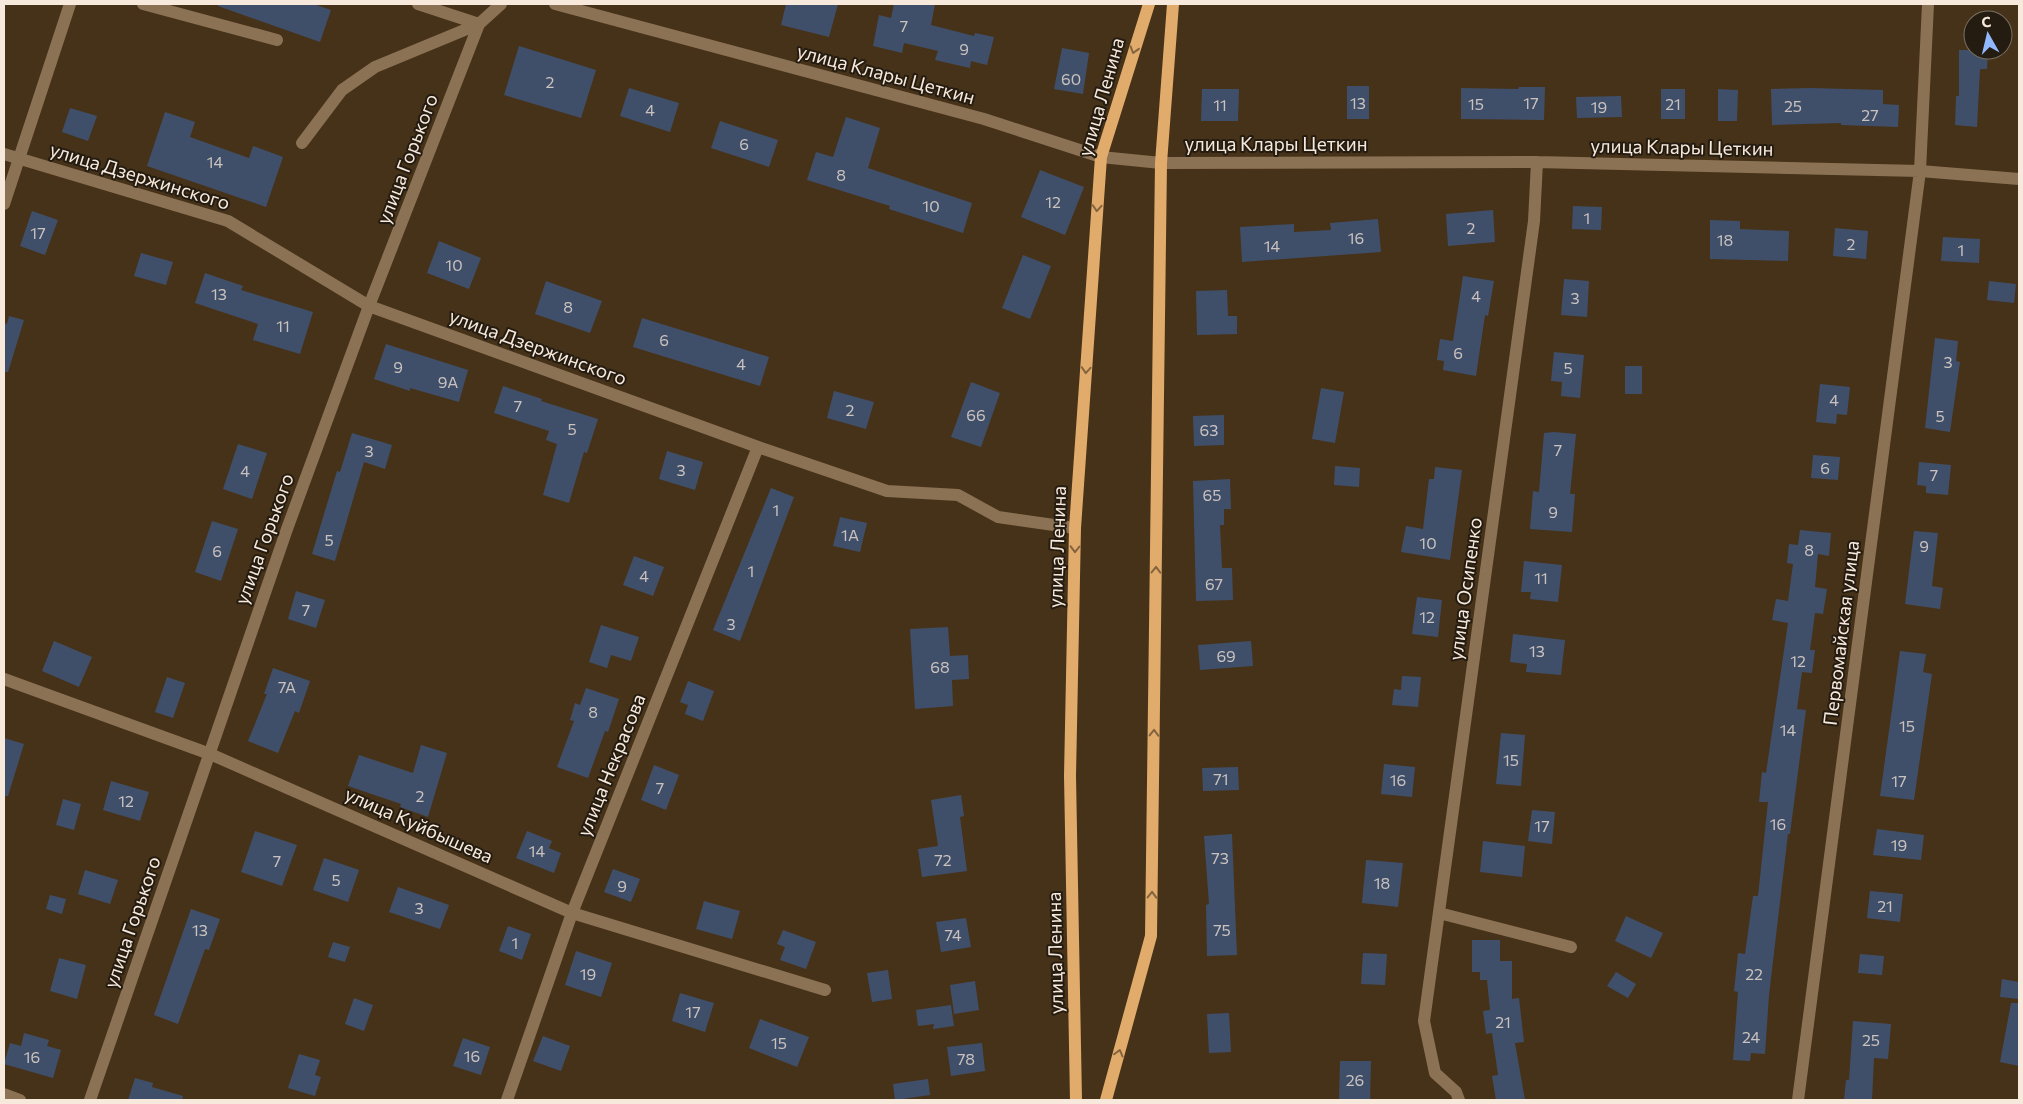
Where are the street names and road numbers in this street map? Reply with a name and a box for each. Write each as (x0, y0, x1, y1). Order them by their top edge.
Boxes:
street label: улица Ленина (1073, 35, 1128, 159)
street label: улица Клары Цеткин (795, 39, 978, 108)
street label: улица Горького (371, 90, 442, 227)
street label: улица Клары Цеткин (1184, 132, 1368, 155)
street label: улица Клары Цеткин (1590, 133, 1774, 160)
street label: улица Дзержинского (47, 137, 233, 214)
street label: улица Дзержинского (446, 304, 630, 389)
street label: улица Горького (229, 470, 298, 607)
street label: улица Ленина (1043, 485, 1070, 609)
street label: улица Осипенко (1443, 516, 1486, 662)
street label: Первомайская улица (1818, 539, 1863, 727)
street label: улица Некрасова (571, 690, 650, 839)
street label: улица Куйбышева (342, 782, 497, 867)
street label: улица Горького (98, 853, 165, 991)
street label: улица Ленина (1042, 892, 1067, 1014)

